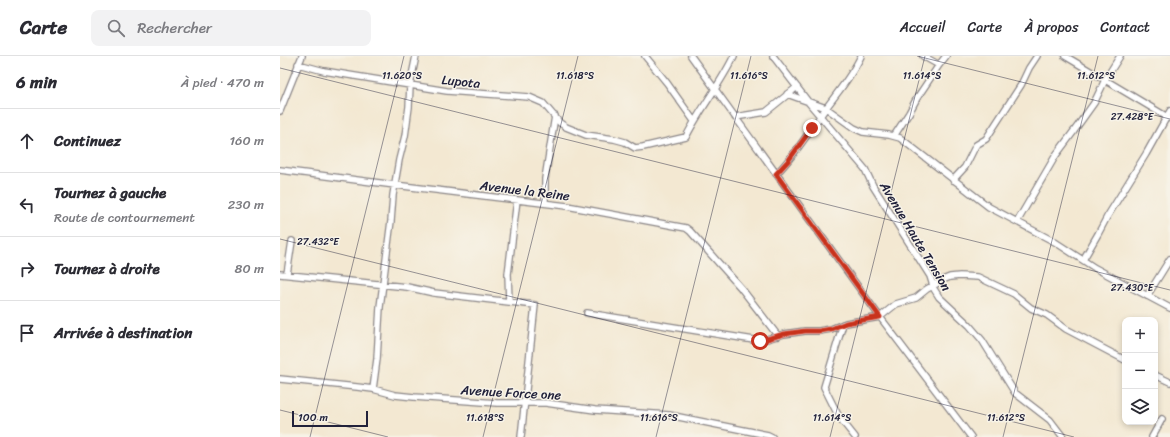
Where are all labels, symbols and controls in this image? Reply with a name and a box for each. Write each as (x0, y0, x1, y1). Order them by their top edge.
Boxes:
search box (91, 10, 371, 46)
text: Carte (20, 11, 67, 44)
text: Rechercher (137, 15, 212, 41)
text: Accueil (900, 15, 946, 40)
text: Carte (968, 15, 1002, 40)
text: À propos (1024, 15, 1078, 40)
text: Contact (1100, 15, 1150, 40)
icon: search (105, 17, 127, 39)
text: 6 min (16, 67, 57, 97)
text: 11.620°S (382, 67, 423, 85)
text: 11.618°S (556, 67, 595, 85)
text: 11.616°S (730, 67, 769, 85)
text: 11.614°S (903, 67, 942, 85)
text: 11.612°S (1077, 67, 1116, 85)
street label: Lupota (441, 68, 482, 95)
text: À pied · 470 m (181, 71, 264, 94)
text: 27.428°E (1111, 108, 1155, 126)
route end (803, 119, 821, 137)
text: Continuez (54, 128, 121, 154)
text: 160 m (229, 129, 264, 152)
icon: ahead (16, 130, 38, 152)
street label: Avenue la Reine (478, 173, 571, 207)
street label: Avenue Haute Tension (873, 176, 958, 296)
text: Tournez à gauche (54, 180, 166, 206)
text: 230 m (228, 193, 264, 216)
icon: left (16, 194, 38, 216)
text: Route de contournement (54, 206, 195, 229)
text: 27.432°E (297, 233, 340, 251)
text: Tournez à droite (54, 256, 160, 282)
text: 80 m (235, 257, 264, 280)
icon: right (16, 258, 38, 280)
text: 27.430°E (1111, 279, 1155, 297)
map controls (1122, 317, 1158, 425)
button: + (1122, 317, 1158, 353)
text: Arrivée à destination (54, 320, 192, 346)
icon: arrive (16, 322, 38, 344)
route start (751, 332, 769, 350)
button: − (1122, 353, 1158, 389)
street label: Avenue Force one (459, 378, 562, 407)
button: layers (1122, 389, 1158, 425)
text: 100 m (298, 408, 328, 427)
scale bar (292, 409, 368, 428)
text: 11.618°S (466, 409, 505, 427)
text: 11.616°S (640, 409, 679, 427)
text: 11.614°S (813, 409, 852, 427)
text: 11.612°S (987, 409, 1026, 427)

